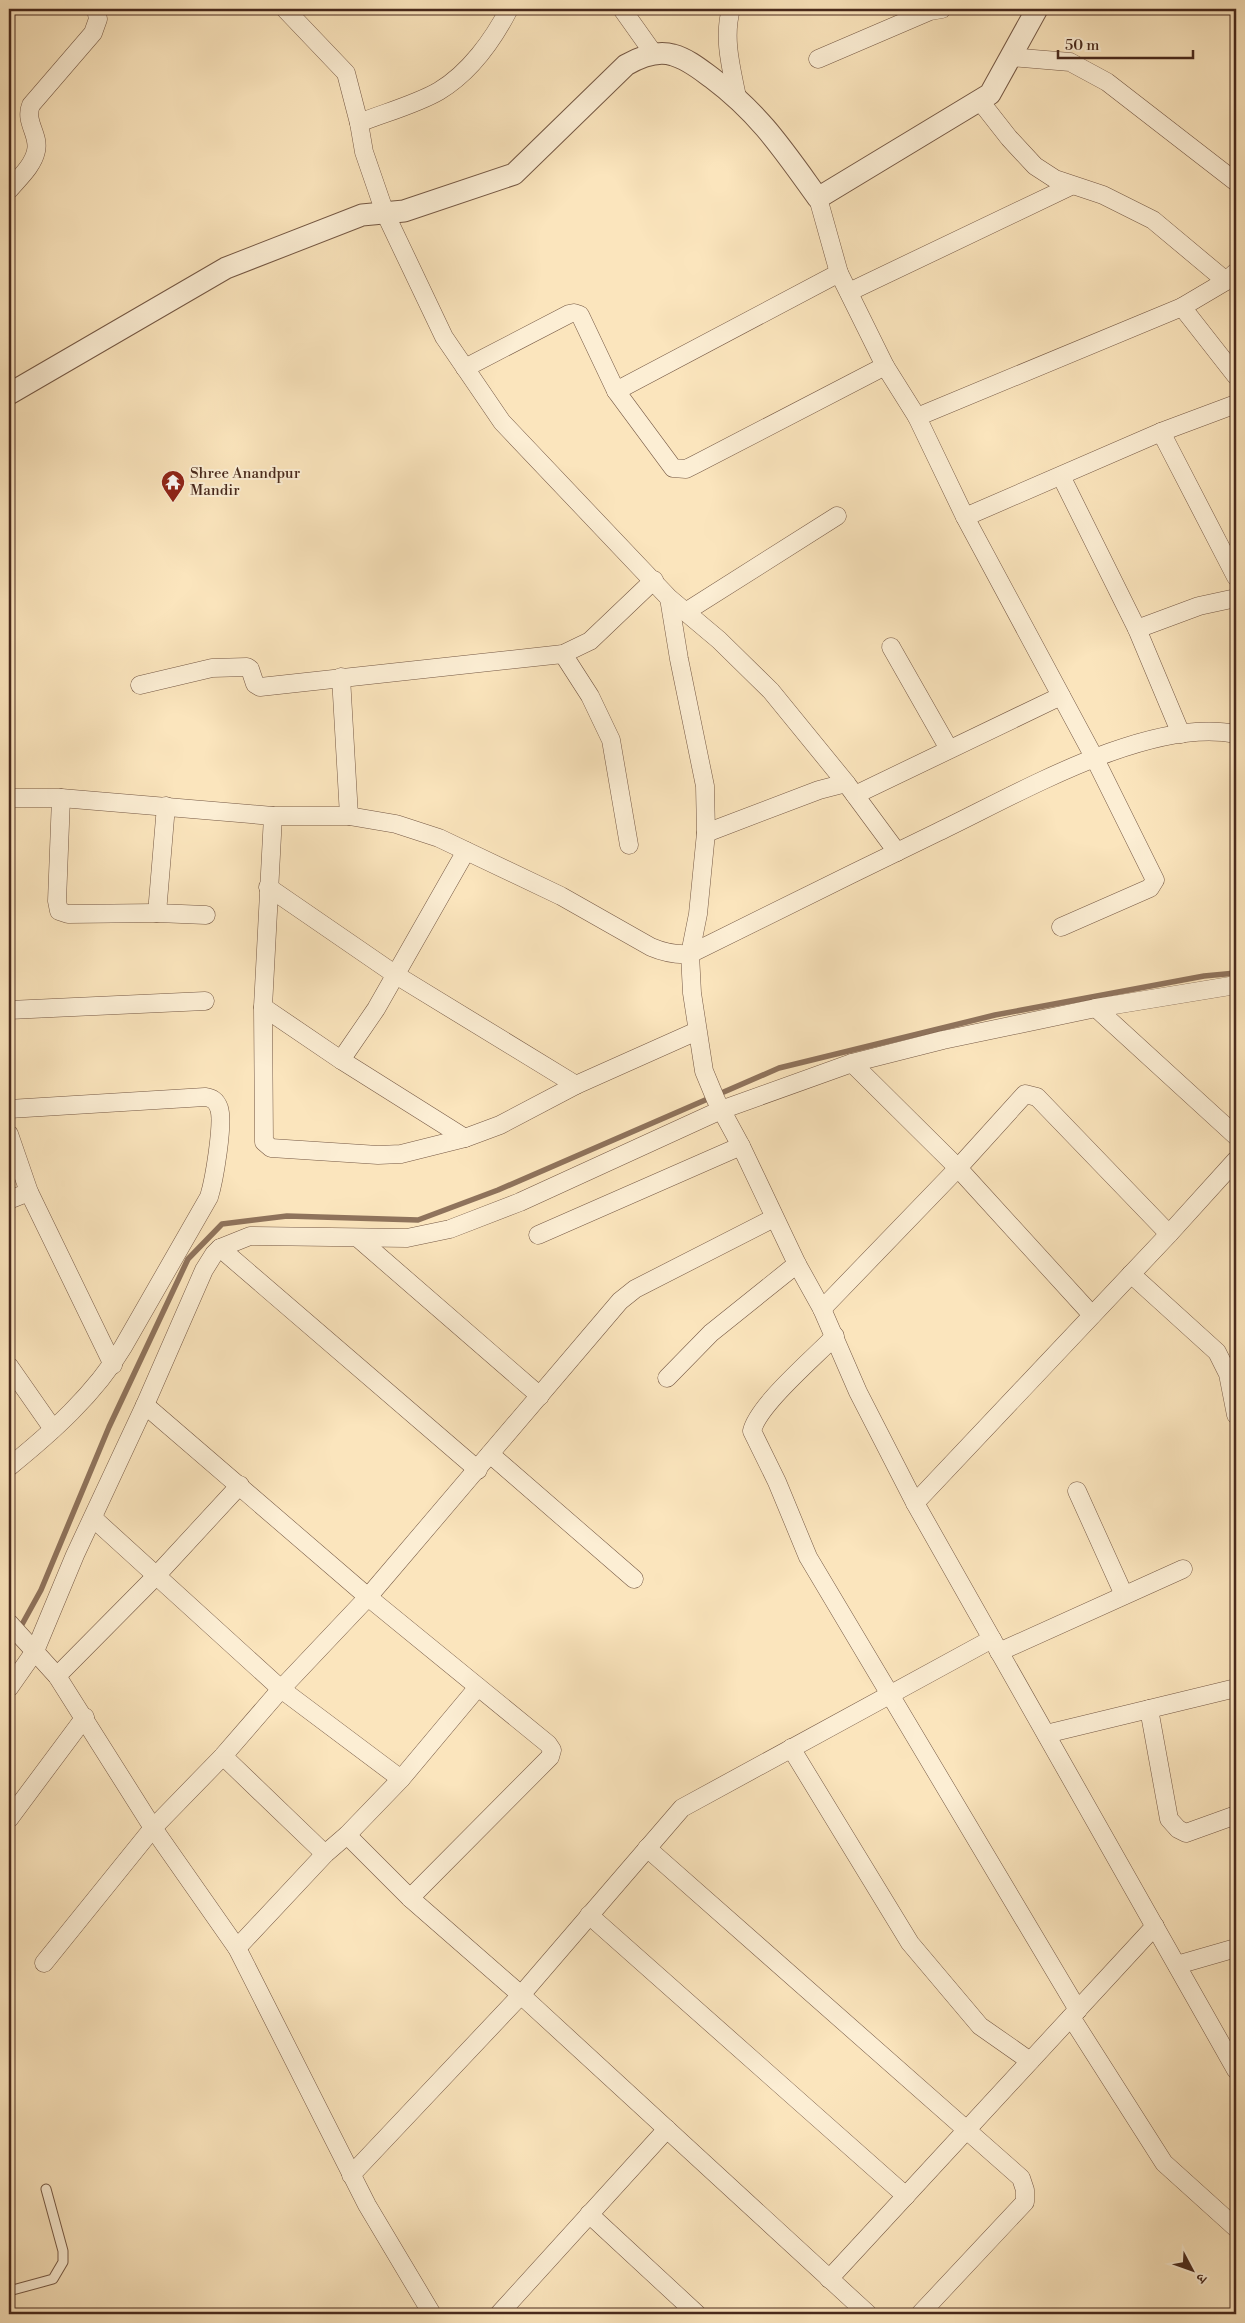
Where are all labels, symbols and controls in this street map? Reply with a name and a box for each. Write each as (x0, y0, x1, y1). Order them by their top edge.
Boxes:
scale bar (1058, 28, 1192, 60)
text: 50 m (1065, 36, 1099, 55)
place label: Shree Anandpur Mandir (190, 464, 301, 500)
temple icon: Shree Anandpur Mandir (160, 469, 186, 503)
north arrow (1168, 2246, 1218, 2296)
text: उ (1191, 2269, 1211, 2287)

